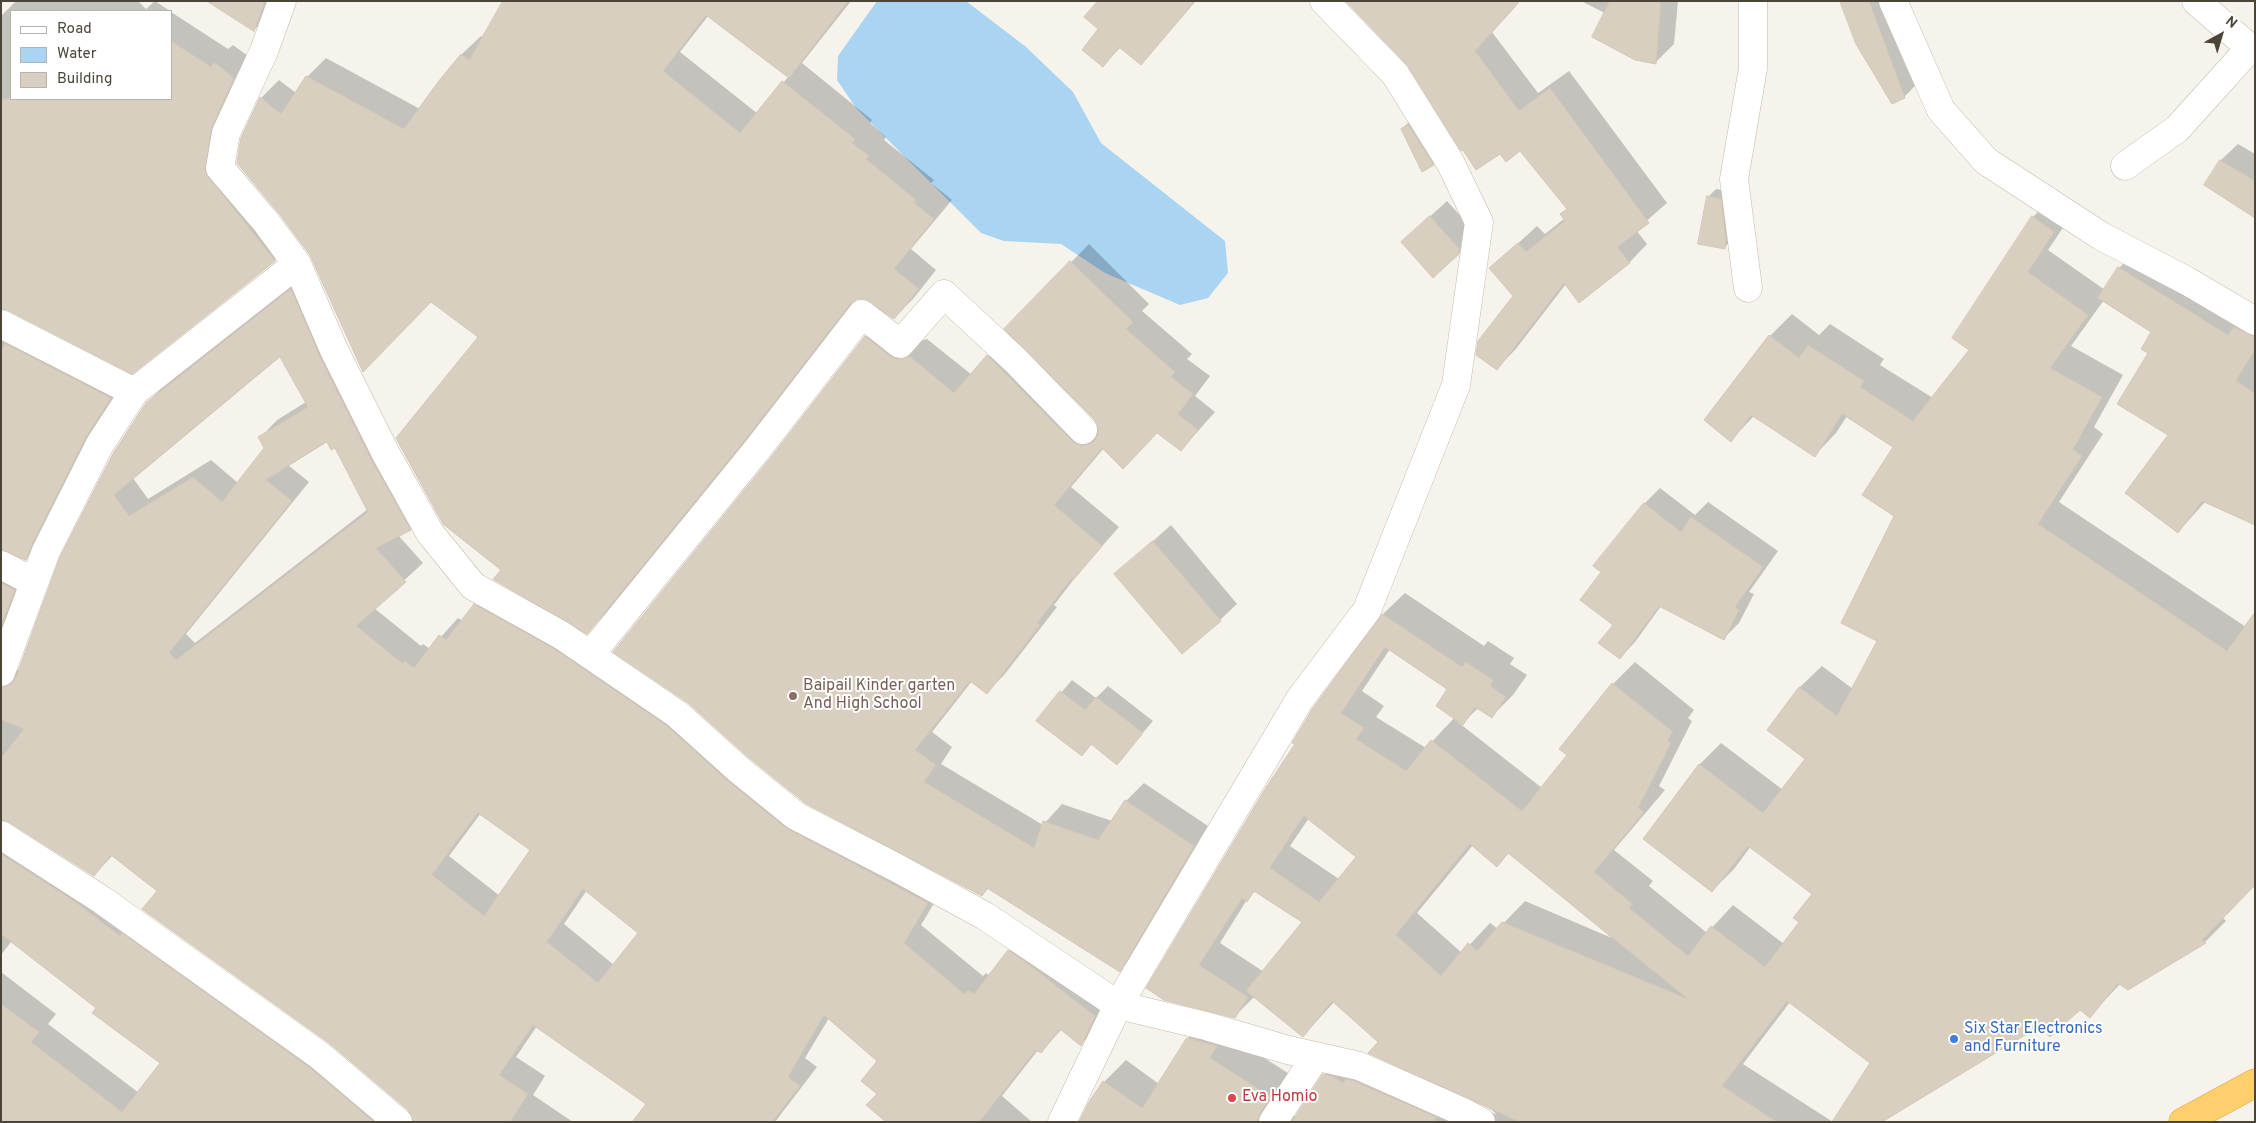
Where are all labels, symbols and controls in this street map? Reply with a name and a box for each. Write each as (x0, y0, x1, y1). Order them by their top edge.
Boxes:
legend (10, 10, 172, 100)
north arrow (2196, 10, 2246, 60)
text: N (2221, 13, 2240, 33)
text: Road (57, 20, 92, 39)
text: Water (57, 45, 96, 64)
text: Building (57, 70, 112, 89)
place label: Baipail Kinder garten And High School (803, 677, 955, 715)
marker: Baipail Kinder garten And High School (787, 690, 799, 702)
place label: Six Star Electronics and Furniture (1964, 1020, 2103, 1058)
marker: Six Star Electronics and Furniture (1948, 1033, 1960, 1045)
place label: Eva Homio (1242, 1088, 1317, 1108)
marker: Eva Homio (1226, 1092, 1238, 1104)

